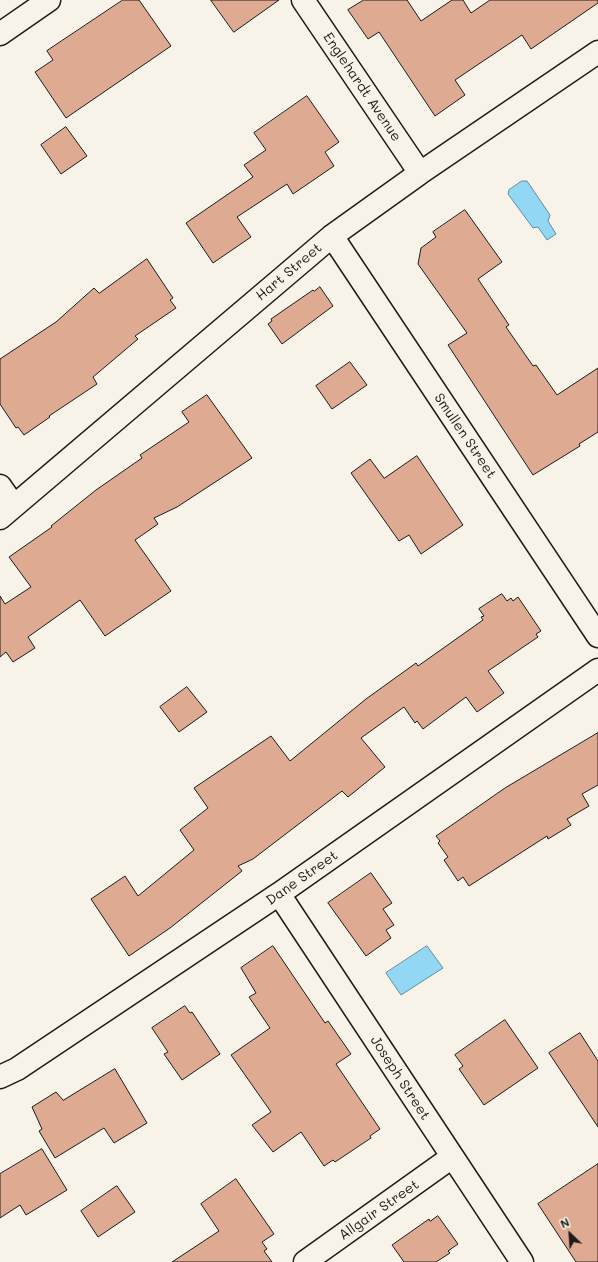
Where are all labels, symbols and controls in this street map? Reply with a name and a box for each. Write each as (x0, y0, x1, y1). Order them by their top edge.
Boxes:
street label: Englehardt Avenue (319, 29, 405, 145)
street label: Hart Street (253, 240, 325, 304)
street label: Smullen Street (430, 390, 500, 482)
street label: Dane Street (263, 847, 341, 909)
street label: Joseph Street (367, 1033, 433, 1123)
street label: Allgair Street (336, 1176, 422, 1244)
north arrow (550, 1214, 590, 1254)
text: N (558, 1214, 572, 1231)

